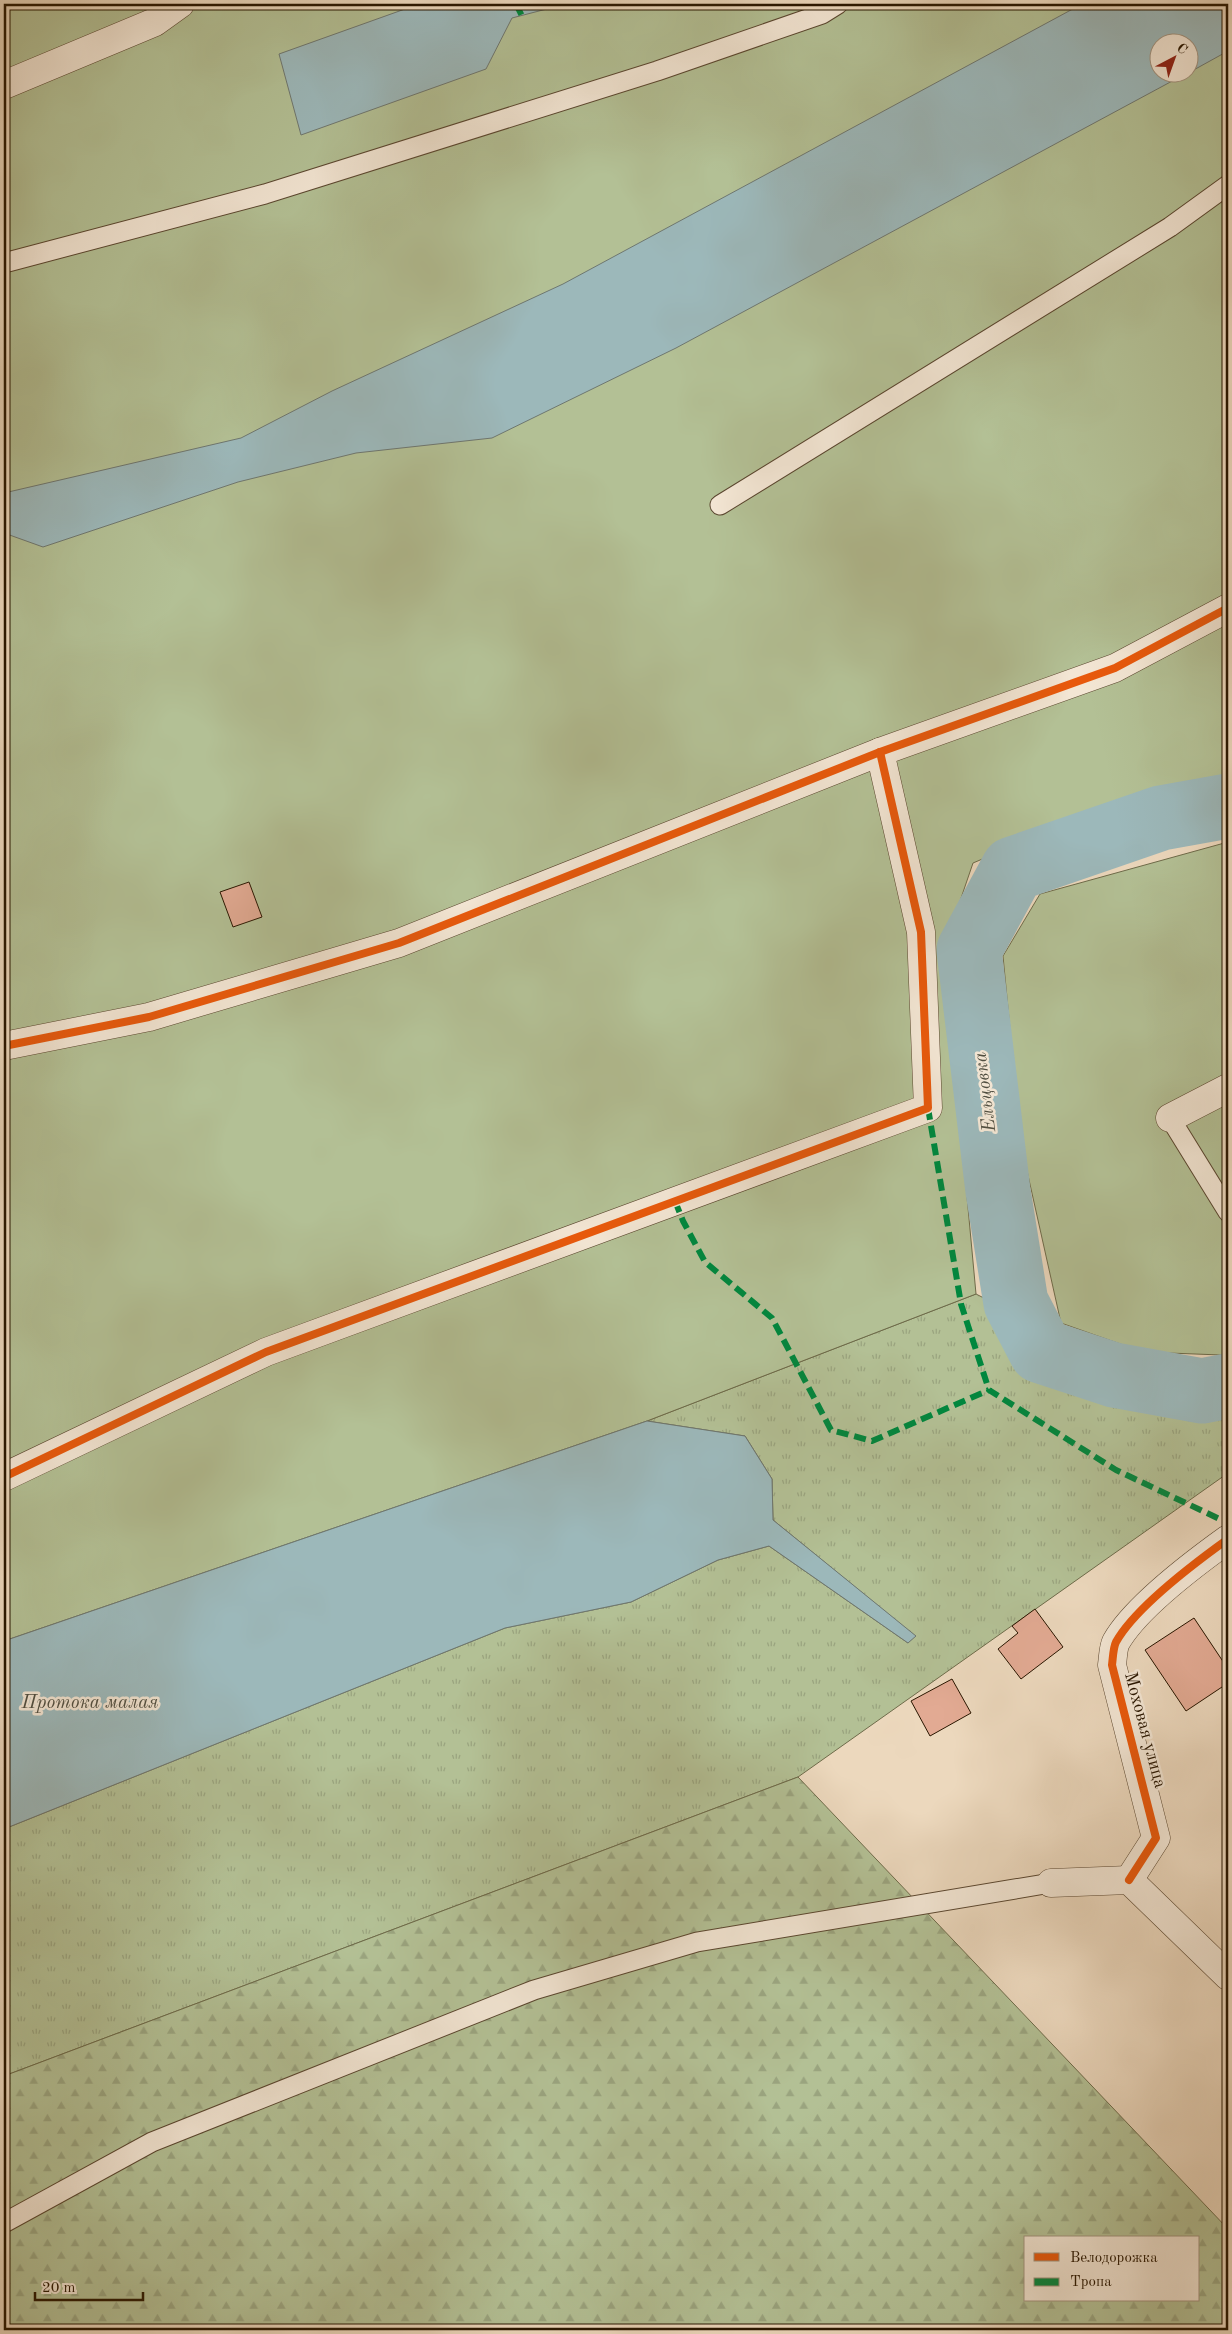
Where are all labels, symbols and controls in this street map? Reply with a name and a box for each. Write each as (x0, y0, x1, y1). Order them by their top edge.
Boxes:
north arrow (1150, 32, 1200, 82)
text: С (1174, 41, 1190, 57)
water label: Ельцовка (972, 1051, 1000, 1134)
street label: Моховая улица (1121, 1670, 1169, 1790)
water label: Протока малая (20, 1694, 159, 1713)
legend (1024, 2236, 1200, 2302)
text: Велодорожка (1070, 2251, 1158, 2266)
scale bar (35, 2269, 142, 2301)
text: Тропа (1070, 2275, 1112, 2290)
text: 20 m (42, 2281, 76, 2296)

